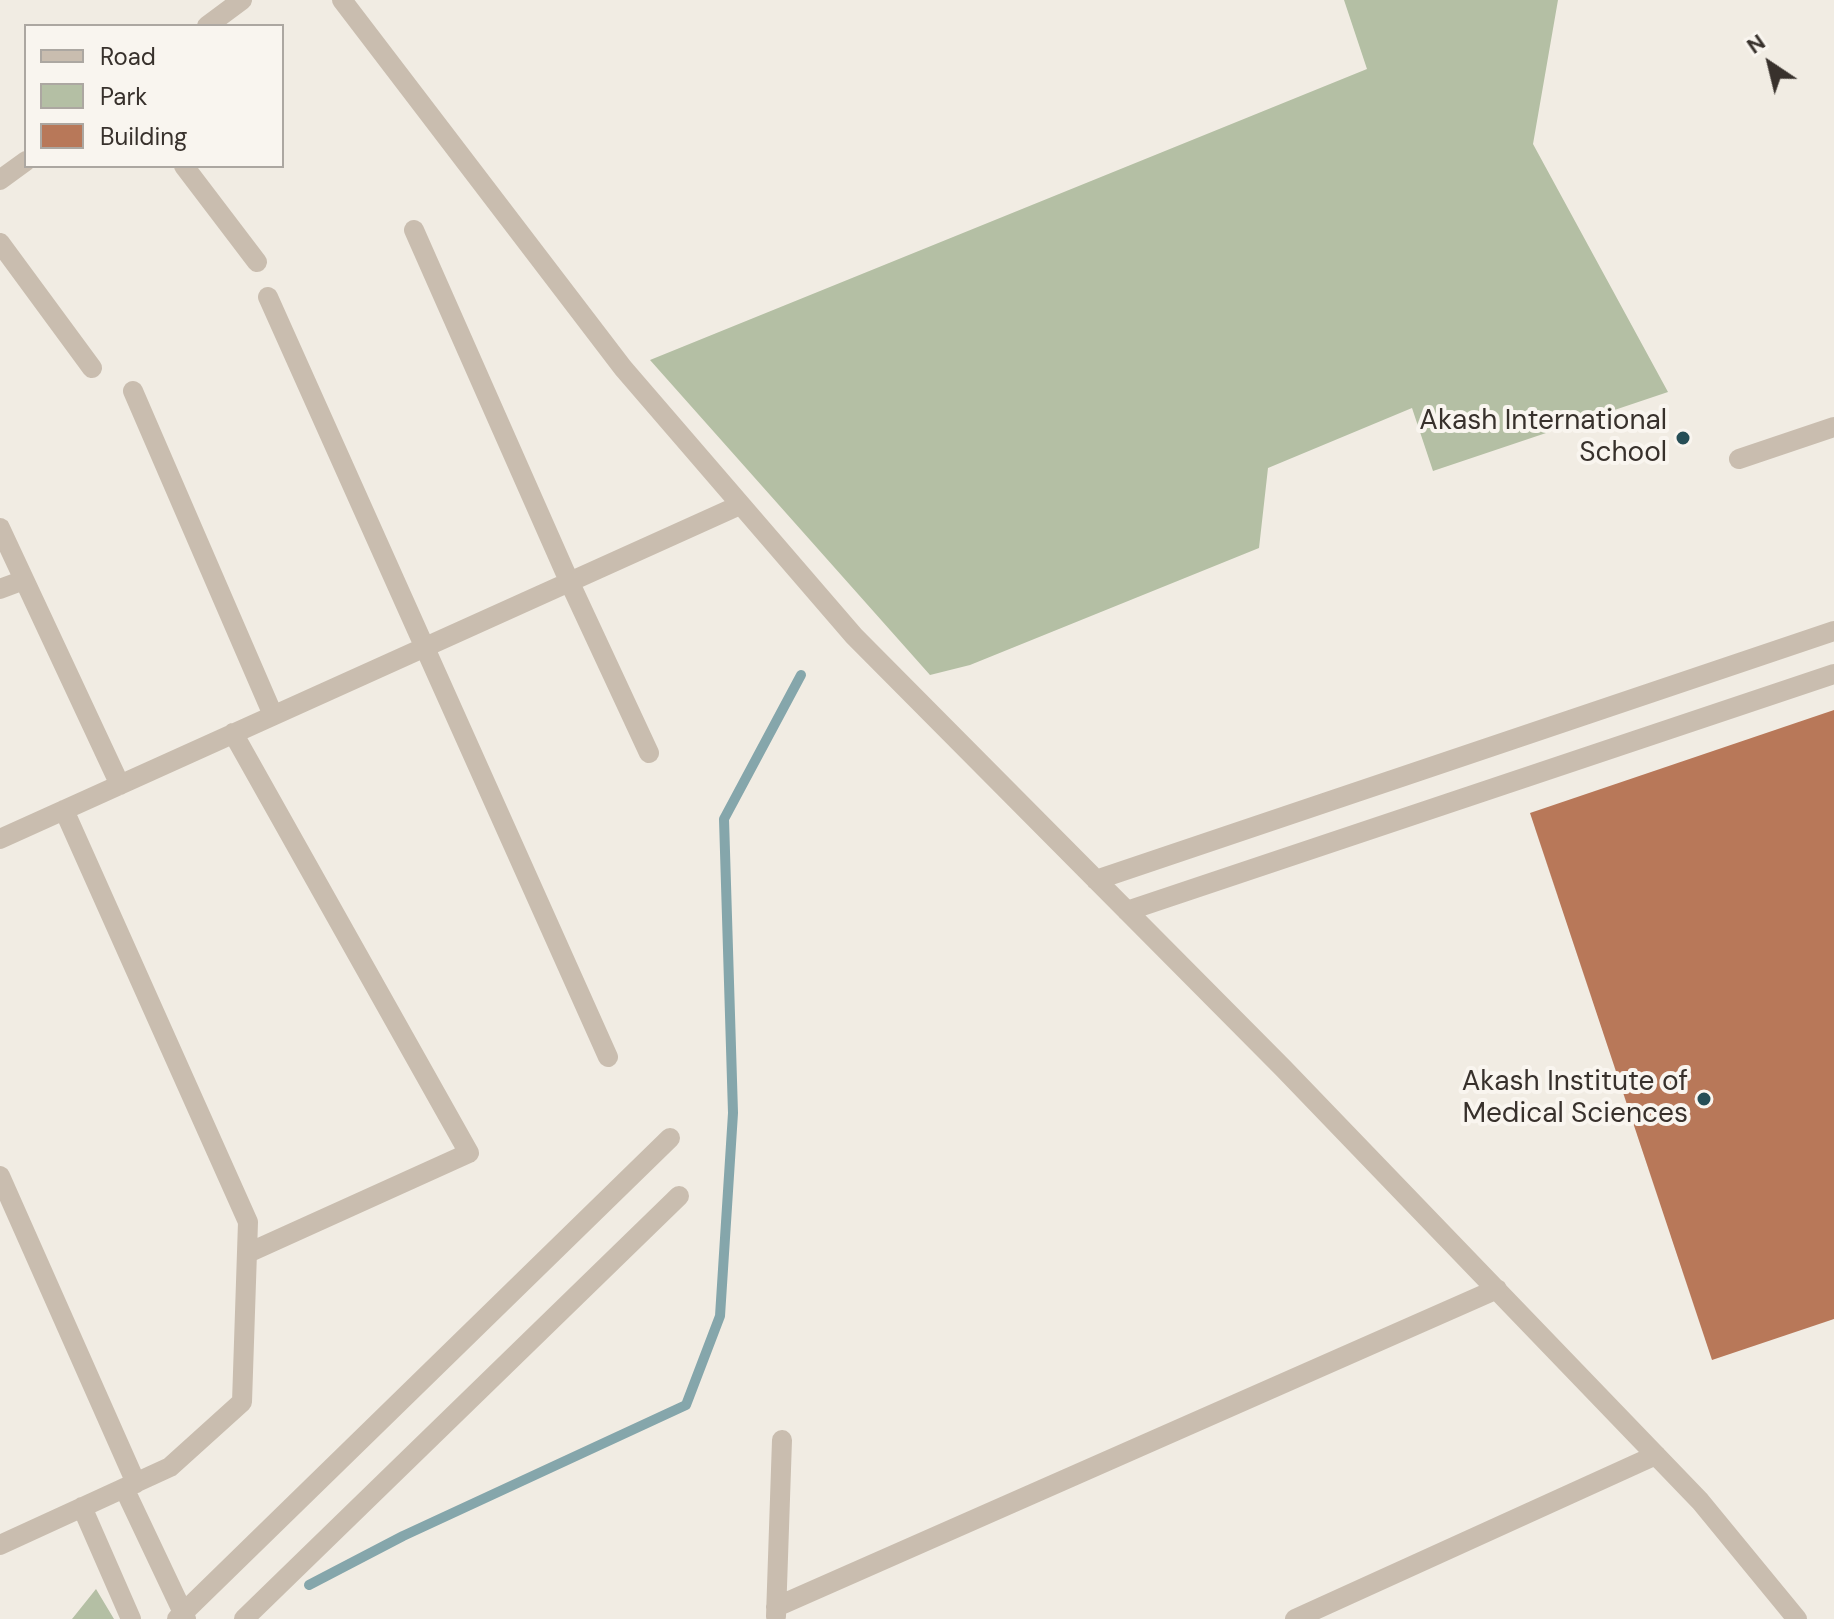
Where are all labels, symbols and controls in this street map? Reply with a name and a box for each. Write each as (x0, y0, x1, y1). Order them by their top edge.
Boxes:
legend (24, 24, 284, 168)
north arrow (1730, 24, 1810, 104)
text: N (1741, 27, 1771, 60)
text: Road (100, 41, 156, 72)
text: Park (100, 81, 147, 112)
text: Building (100, 121, 187, 152)
place label: Akash International School (1419, 405, 1667, 471)
marker: Akash International School (1674, 429, 1692, 447)
place label: Akash Institute of Medical Sciences (1462, 1066, 1688, 1132)
marker: Akash Institute of Medical Sciences (1695, 1090, 1713, 1108)

